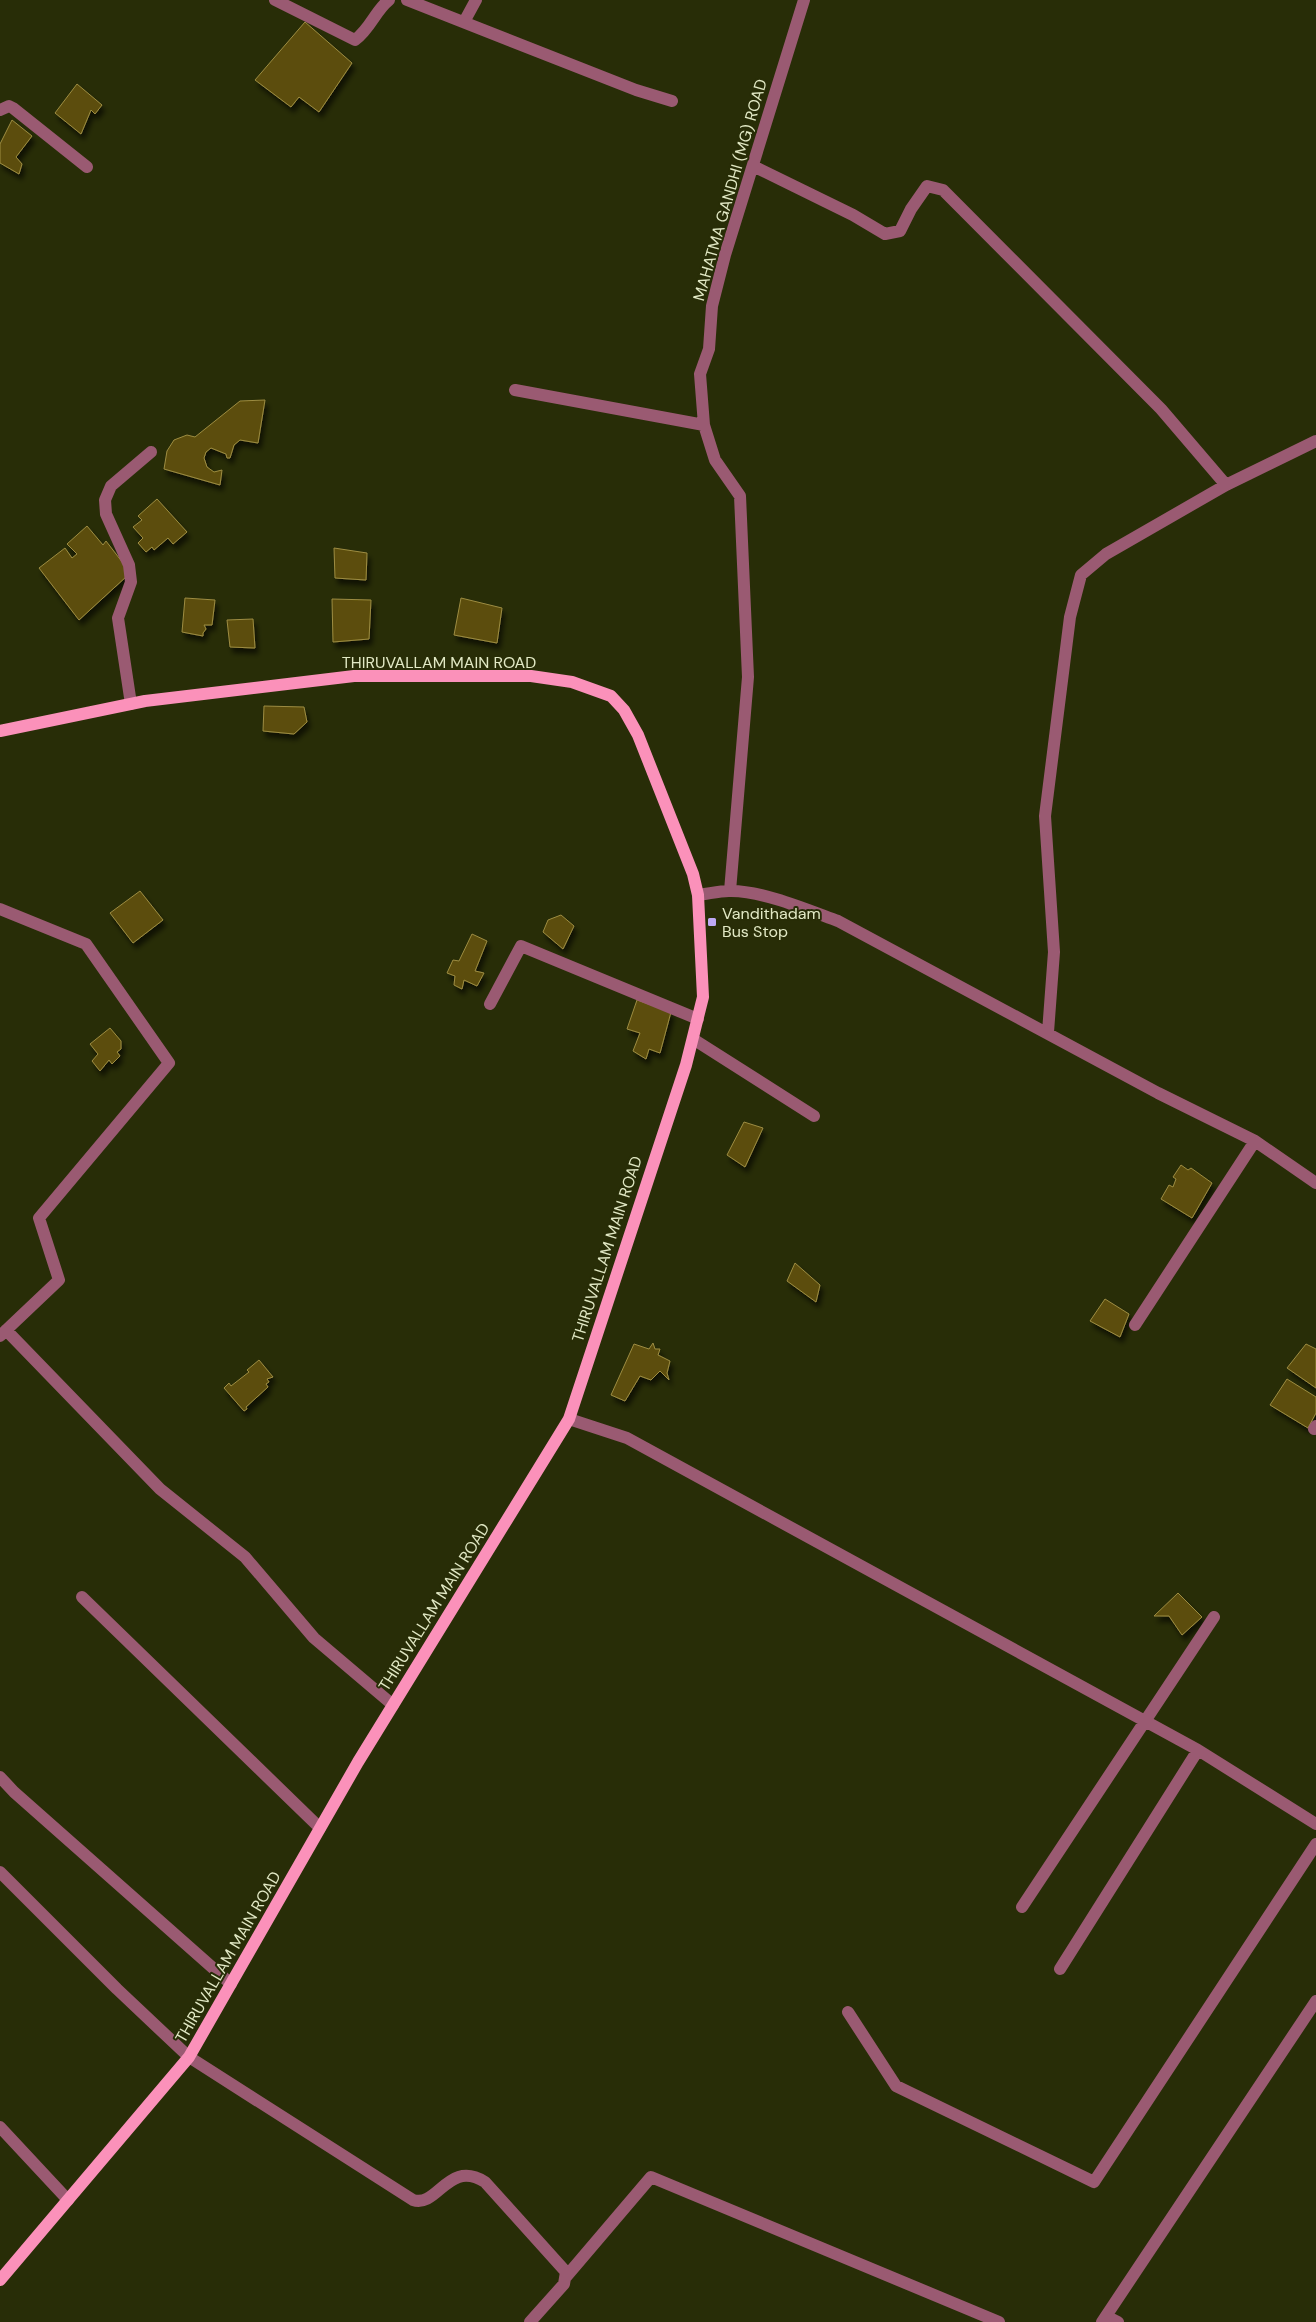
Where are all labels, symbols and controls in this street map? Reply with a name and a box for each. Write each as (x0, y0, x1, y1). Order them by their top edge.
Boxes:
street label: MAHATMA GANDHI (MG) ROAD (688, 77, 772, 303)
street label: THIRUVALLAM MAIN ROAD (342, 652, 536, 673)
place label: Vandithadam Bus Stop (722, 903, 821, 942)
marker: Vandithadam Bus Stop (706, 916, 718, 928)
street label: THIRUVALLAM MAIN ROAD (567, 1153, 647, 1345)
street label: THIRUVALLAM MAIN ROAD (374, 1519, 494, 1695)
street label: THIRUVALLAM MAIN ROAD (170, 1868, 286, 2046)

